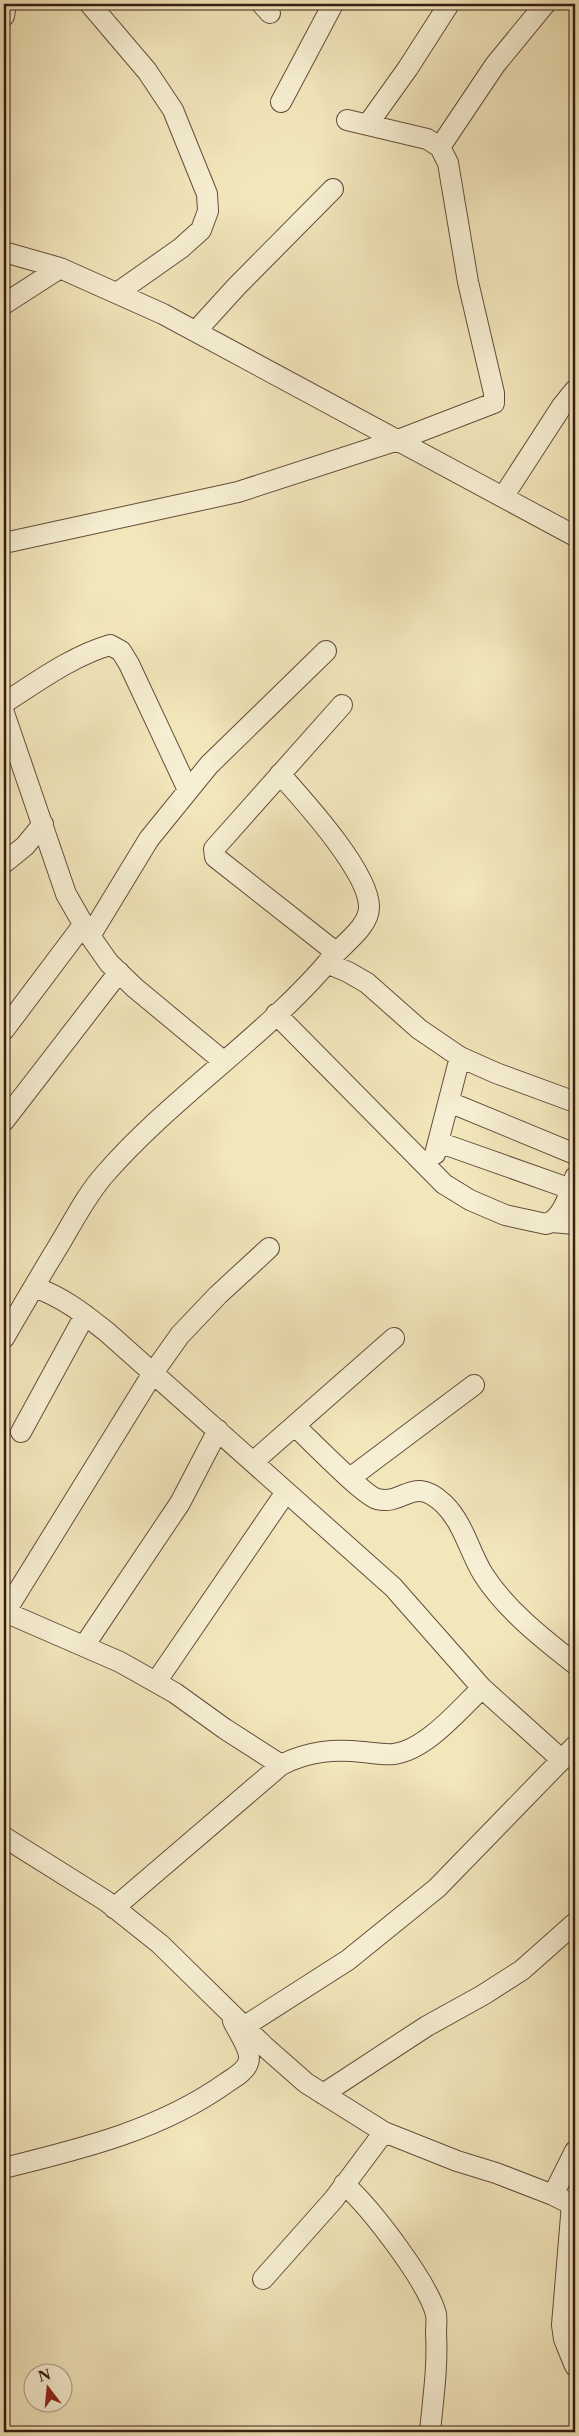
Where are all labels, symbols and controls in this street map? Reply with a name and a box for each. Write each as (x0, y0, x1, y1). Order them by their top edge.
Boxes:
north arrow (22, 2364, 72, 2414)
text: N (36, 2365, 53, 2386)

